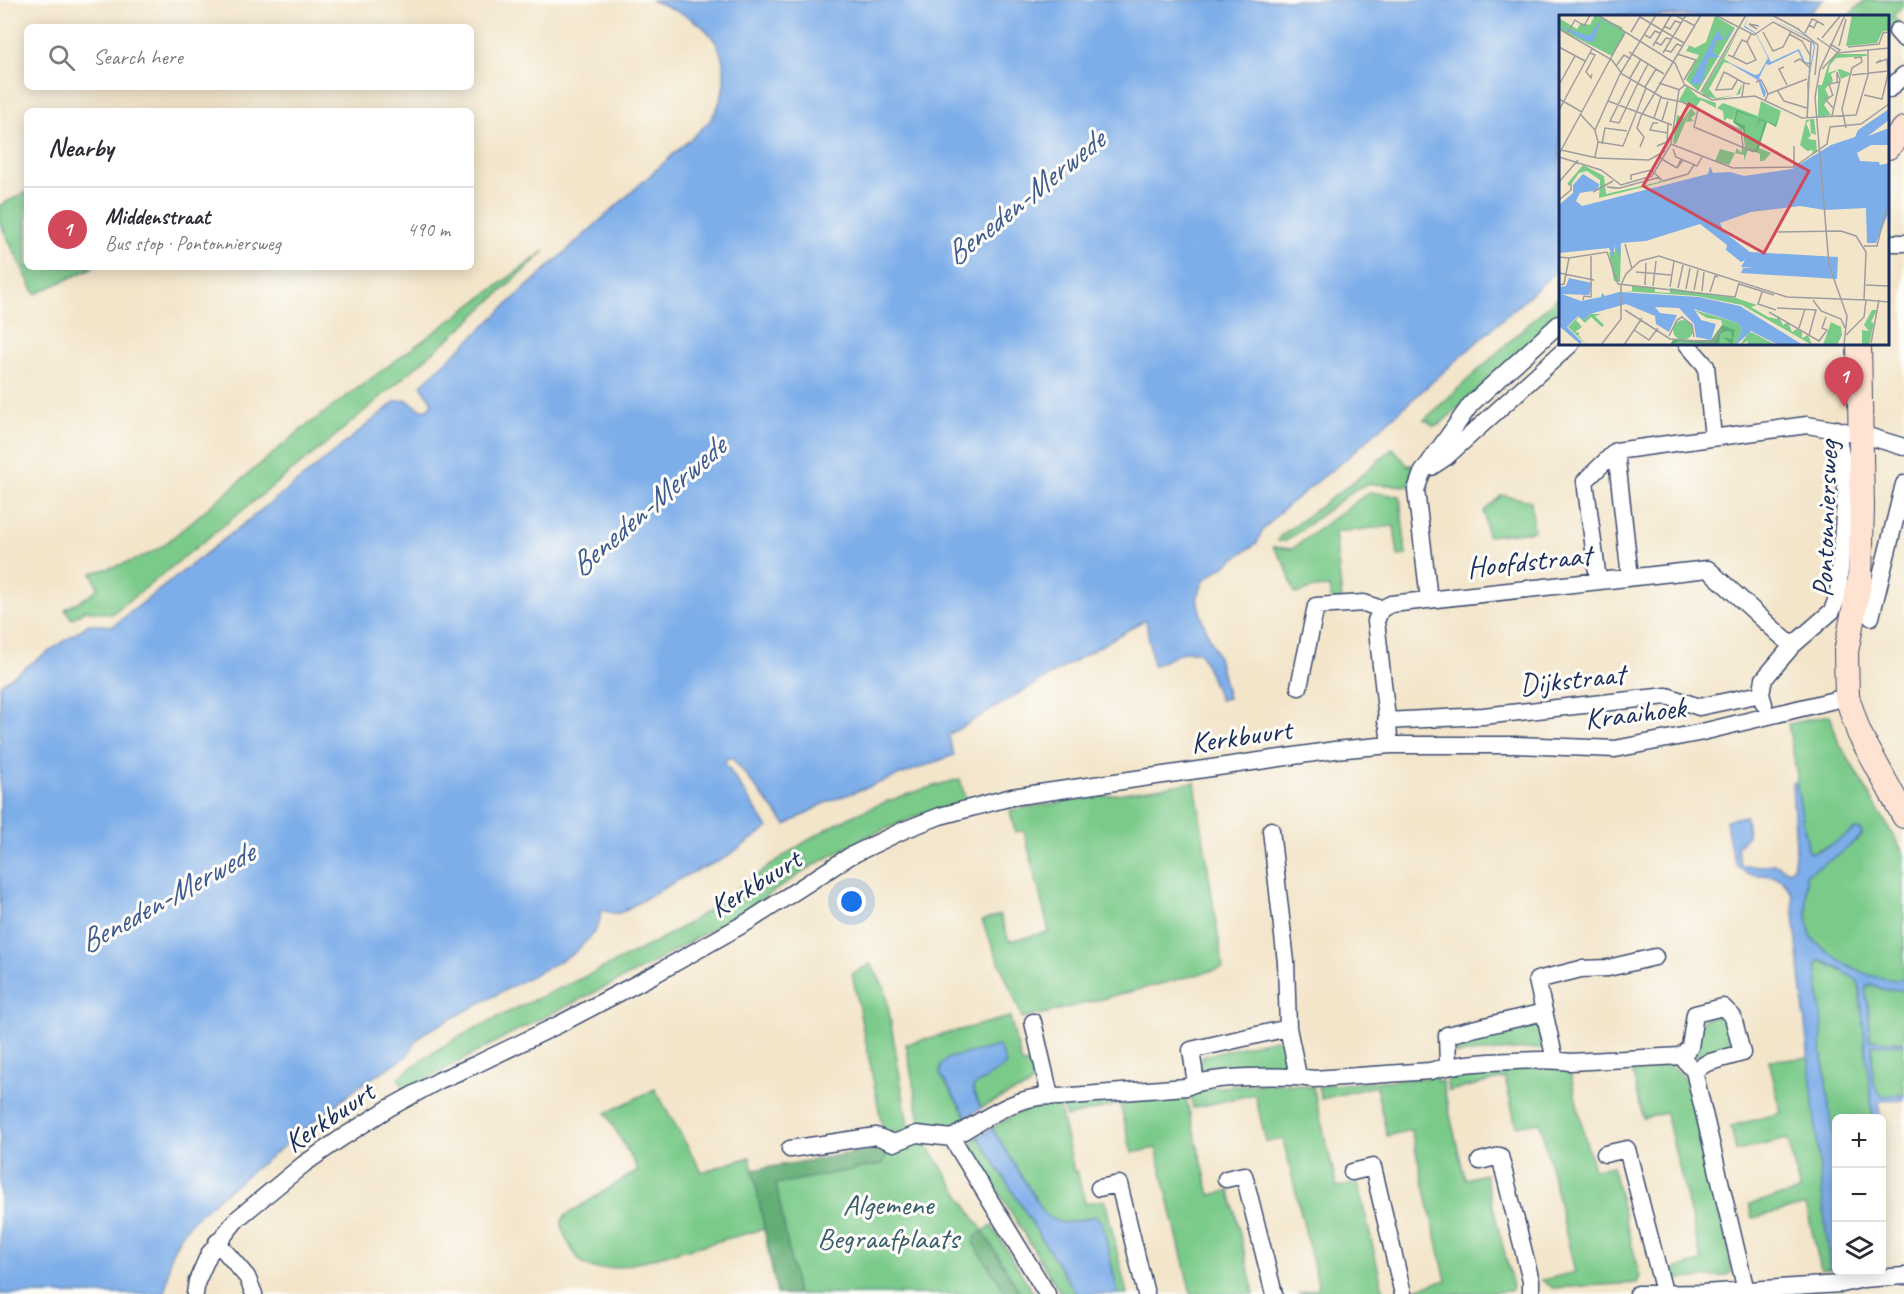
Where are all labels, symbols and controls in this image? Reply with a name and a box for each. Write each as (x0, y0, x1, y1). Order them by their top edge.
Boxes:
inset map (1559, 15, 1889, 345)
search box (24, 24, 474, 90)
icon: search (45, 41, 78, 74)
text: Search here (93, 43, 183, 71)
water label: Beneden-Merwede (936, 117, 1116, 275)
text: Nearby (48, 131, 113, 164)
text: Middenstraat (105, 203, 210, 231)
text: 1 (63, 217, 72, 242)
text: 490 m (407, 217, 450, 242)
text: Bus stop · Pontonniersweg (105, 231, 281, 256)
pin: 1 (1824, 358, 1864, 407)
water label: Beneden-Merwede (560, 424, 738, 586)
street label: Pontonniersweg (1803, 438, 1847, 598)
street label: Hoofdstraat (1465, 535, 1597, 586)
street label: Dijkstraat (1517, 654, 1631, 703)
street label: Kraaihoek (1582, 688, 1690, 738)
street label: Kerkbuurt (1188, 710, 1297, 762)
water label: Beneden-Merwede (71, 830, 265, 963)
street label: Kerkbuurt (702, 838, 811, 926)
your location (837, 887, 866, 916)
street label: Kerkbuurt (276, 1071, 384, 1161)
map controls (1832, 1114, 1886, 1276)
button: + (1832, 1114, 1886, 1168)
button: − (1832, 1168, 1886, 1222)
park label: Algemene Begraafplaats (817, 1185, 962, 1257)
button: layers (1832, 1222, 1886, 1276)

